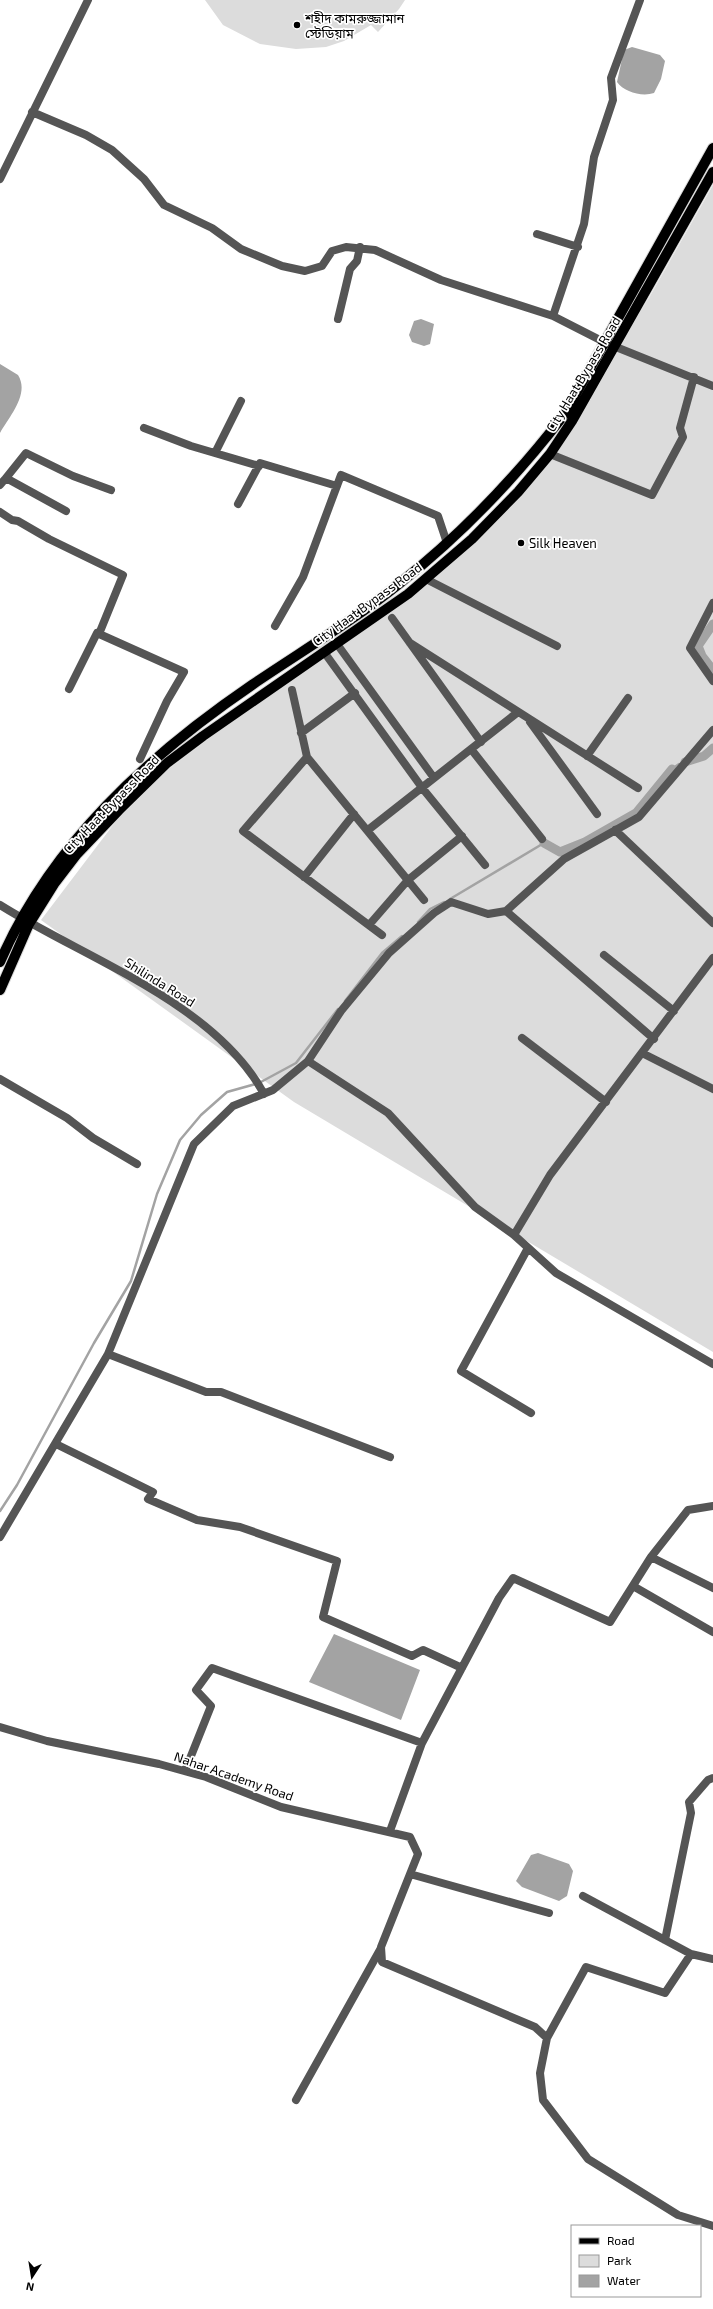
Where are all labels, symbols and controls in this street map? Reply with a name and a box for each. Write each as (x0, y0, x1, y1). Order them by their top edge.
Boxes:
place label: শহীদ কামরুজ্জামান স্টেডিয়াম (304, 10, 405, 41)
marker: শহীদ কামরুজ্জামান স্টেডিয়াম (292, 20, 302, 30)
street label: City Haat Bypass Road (542, 313, 624, 435)
place label: Silk Heaven (529, 535, 597, 551)
marker: Silk Heaven (516, 538, 526, 548)
street label: City Haat Bypass Road (309, 559, 425, 649)
street label: City Haat Bypass Road (60, 751, 162, 857)
street label: Shilinda Road (122, 954, 198, 1010)
street label: Nahar Academy Road (172, 1748, 296, 1804)
legend (571, 2225, 701, 2297)
text: Road (607, 2233, 635, 2247)
text: Park (607, 2253, 632, 2267)
north arrow (12, 2257, 52, 2297)
text: Water (607, 2273, 641, 2287)
text: N (25, 2280, 35, 2294)

